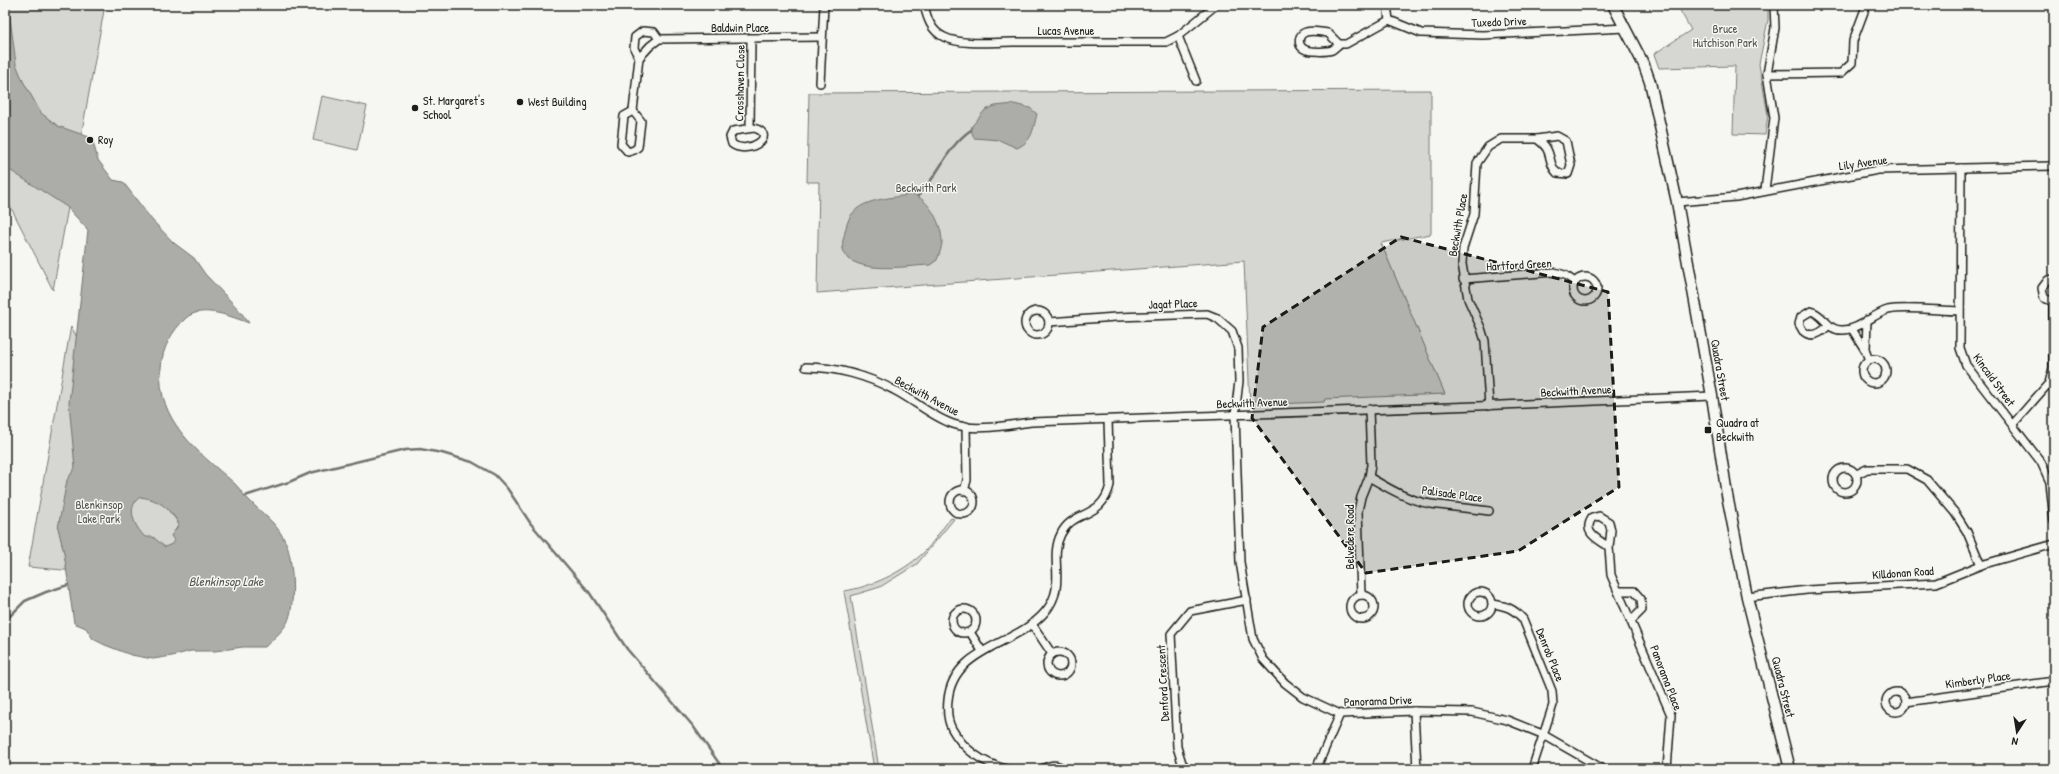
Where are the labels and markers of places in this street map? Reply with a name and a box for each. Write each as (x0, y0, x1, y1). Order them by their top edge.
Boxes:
place label: St. Margaret's School (423, 92, 485, 123)
place label: West Building (528, 93, 587, 110)
marker: West Building (515, 97, 525, 107)
marker: St. Margaret's School (410, 103, 420, 113)
place label: Roy (98, 131, 113, 148)
marker: Roy (85, 135, 95, 145)
place label: Quadra at Beckwith (1716, 414, 1760, 445)
marker: Quadra at Beckwith (1703, 425, 1713, 435)

